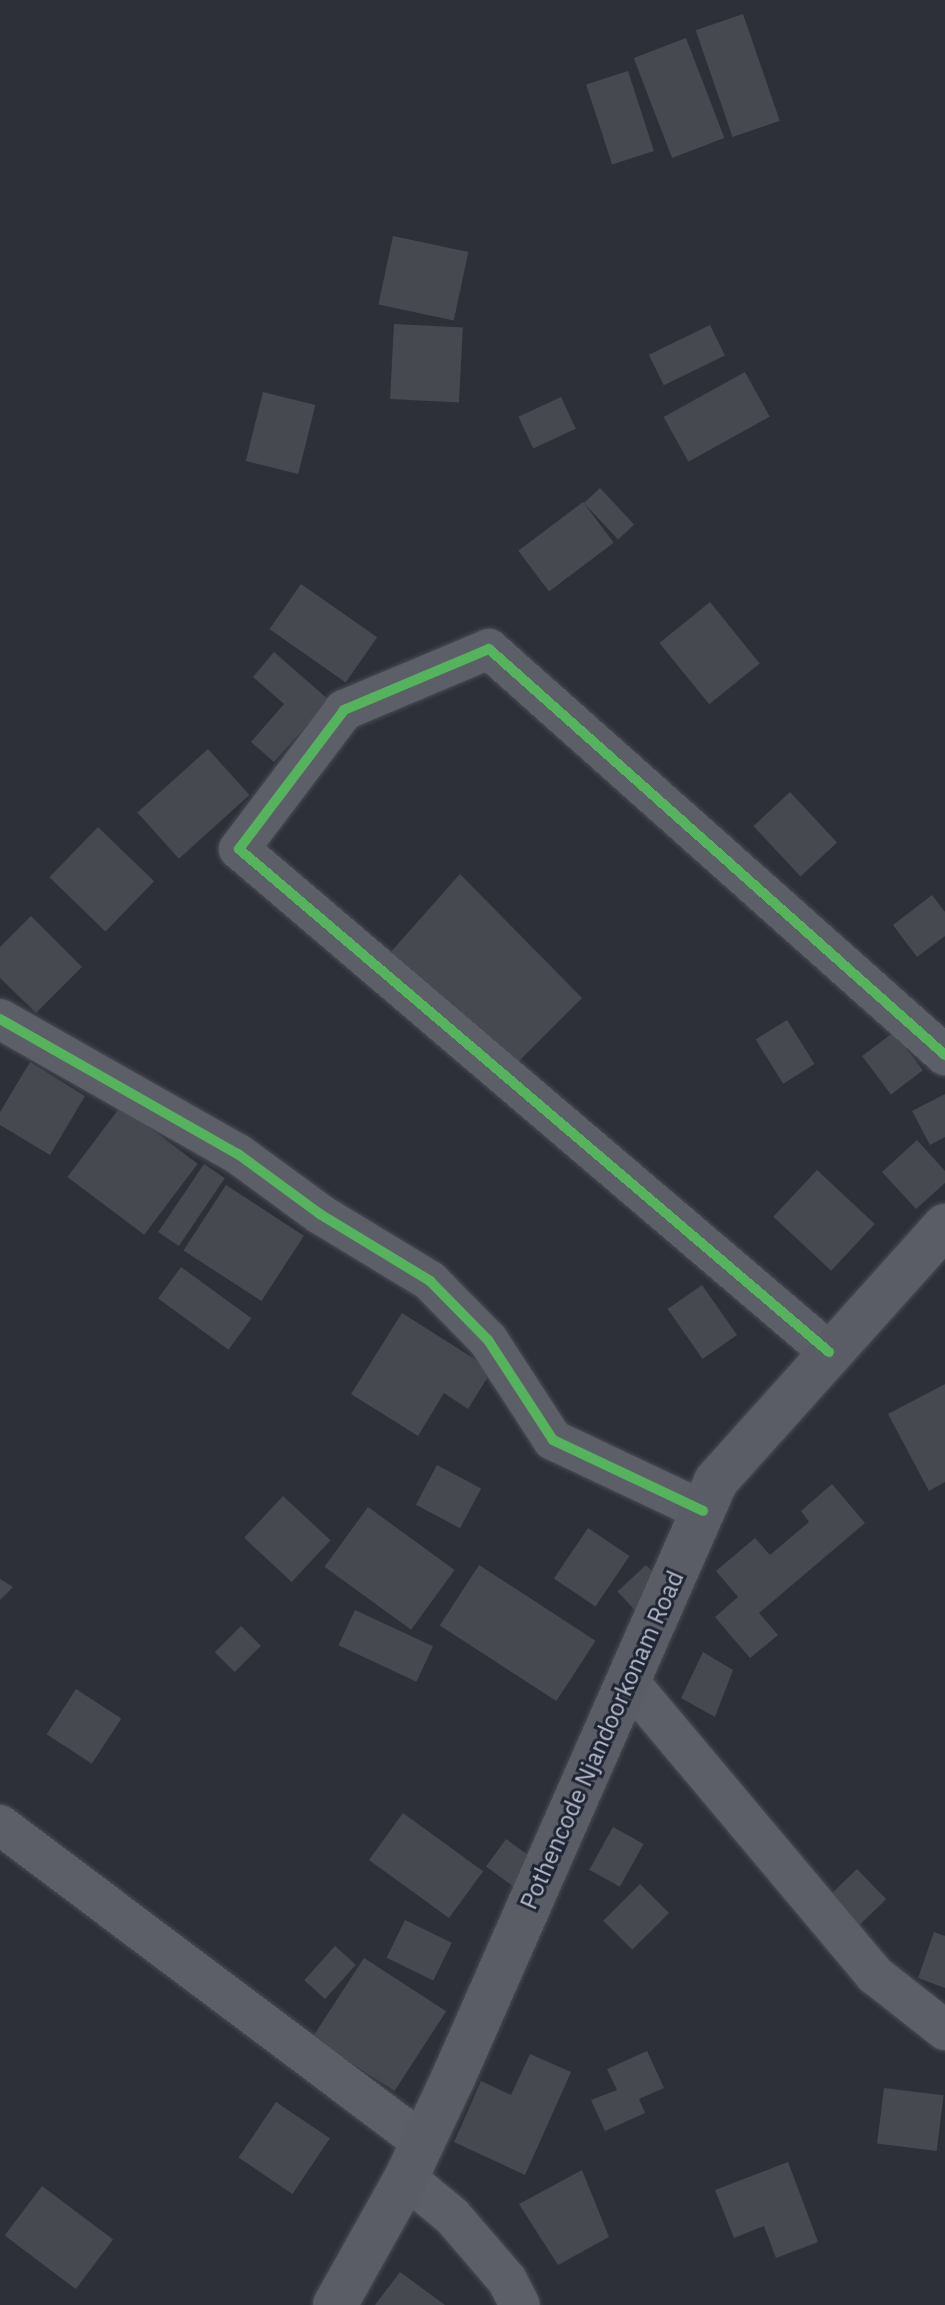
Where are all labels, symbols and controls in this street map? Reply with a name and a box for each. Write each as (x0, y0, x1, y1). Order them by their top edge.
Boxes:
street label: Pothencode Njandoorkonam Road (514, 1566, 690, 1914)

